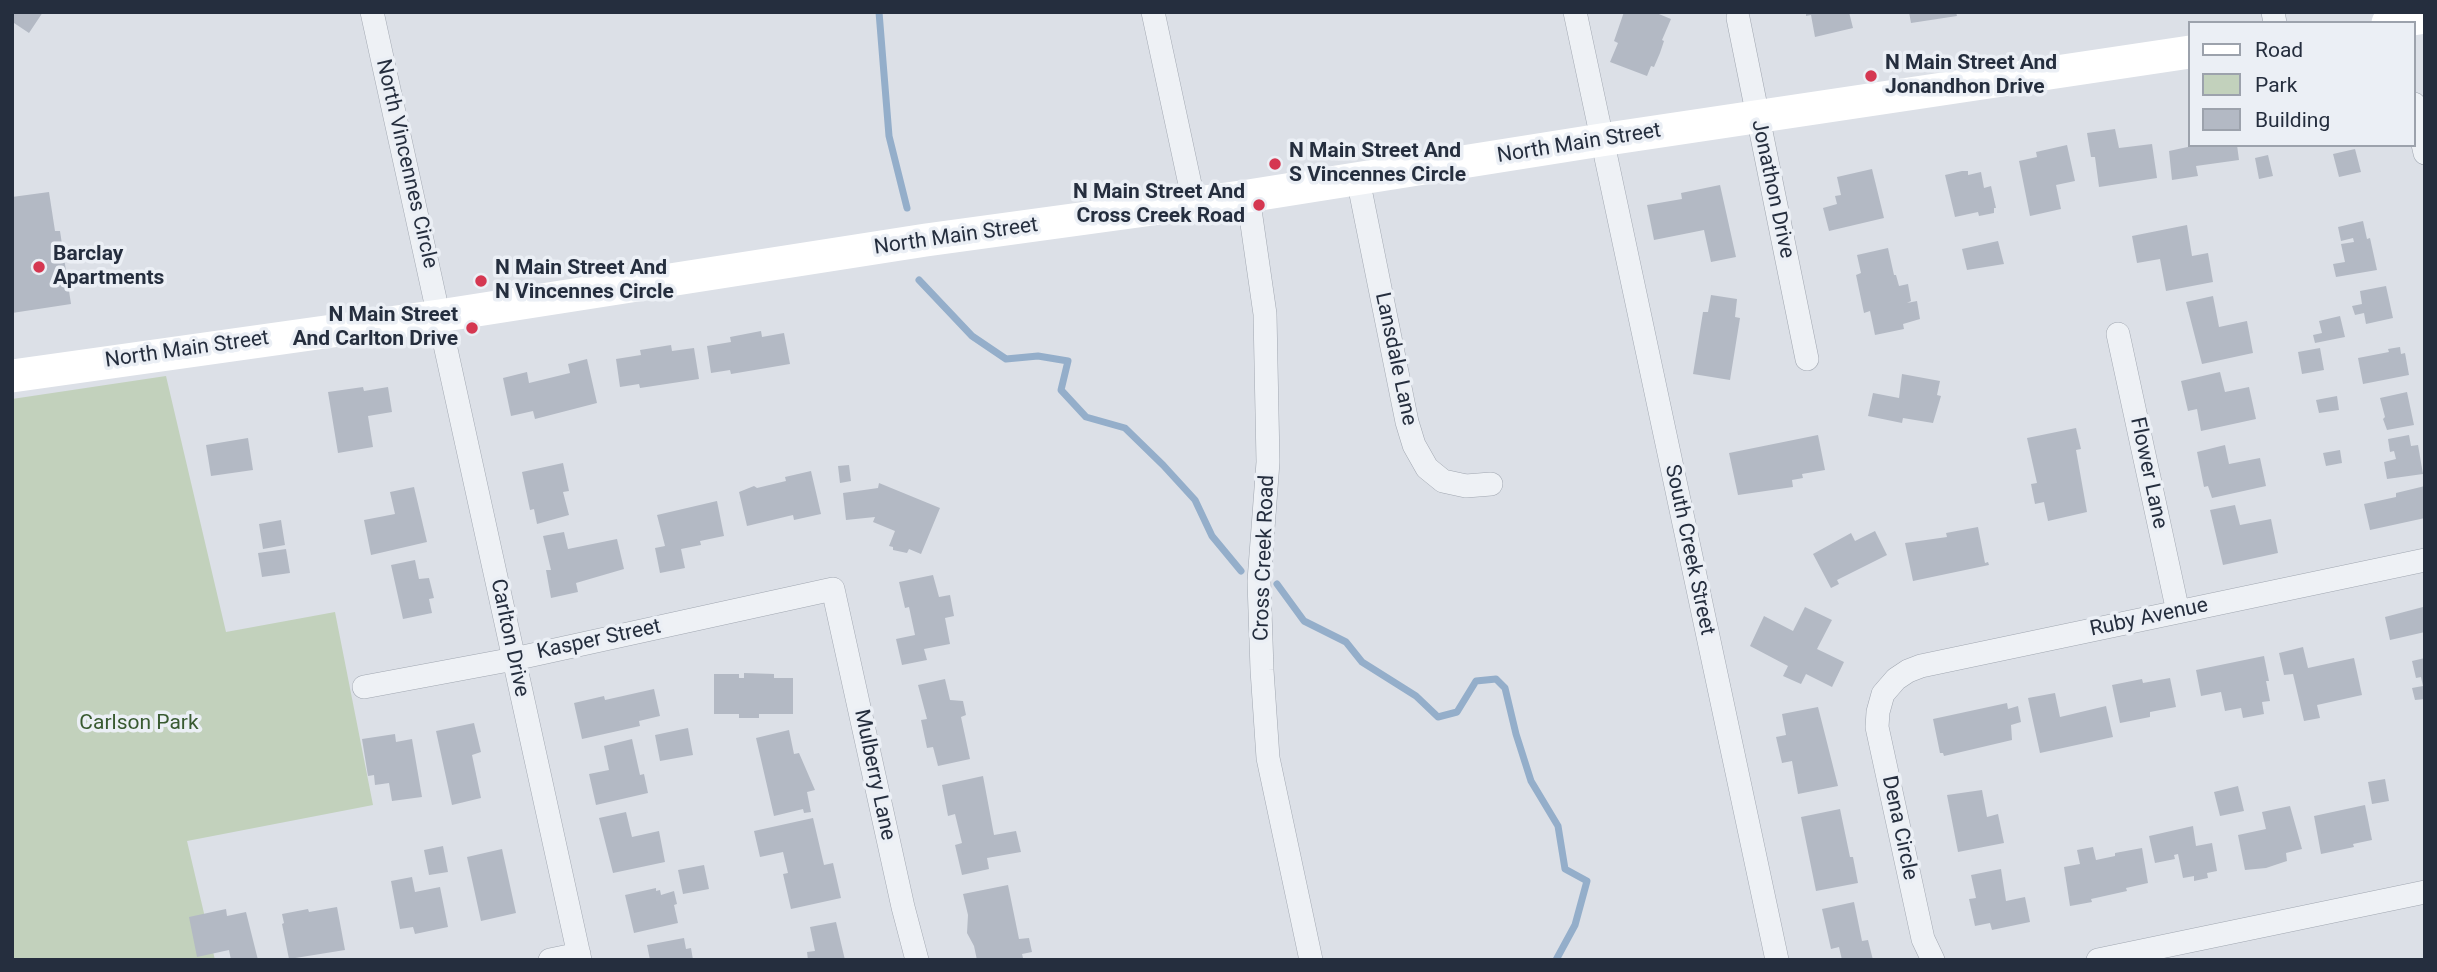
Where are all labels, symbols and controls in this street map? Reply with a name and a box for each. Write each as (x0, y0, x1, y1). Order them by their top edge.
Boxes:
legend (2188, 21, 2416, 147)
text: Road (2255, 38, 2303, 62)
place label: N Main Street And Jonandhon Drive (1885, 51, 2057, 101)
street label: North Vincennes Circle (370, 57, 442, 271)
marker: N Main Street And Jonandhon Drive (1863, 68, 1879, 84)
text: Park (2255, 73, 2297, 97)
text: Building (2255, 108, 2330, 132)
street label: Jonathon Drive (1745, 117, 1799, 261)
street label: North Main Street (1495, 119, 1663, 169)
place label: N Main Street And S Vincennes Circle (1289, 139, 1466, 189)
marker: N Main Street And S Vincennes Circle (1267, 156, 1283, 172)
place label: N Main Street And Cross Creek Road (1073, 180, 1245, 230)
marker: N Main Street And Cross Creek Road (1251, 197, 1267, 213)
street label: North Main Street (872, 213, 1040, 261)
place label: Barclay Apartments (53, 242, 164, 292)
place label: N Main Street And N Vincennes Circle (495, 256, 674, 306)
marker: Barclay Apartments (31, 259, 47, 275)
marker: N Main Street And N Vincennes Circle (473, 273, 489, 289)
street label: Lansdale Lane (1369, 290, 1421, 428)
place label: N Main Street And Carlton Drive (293, 303, 458, 353)
marker: N Main Street And Carlton Drive (464, 320, 480, 336)
street label: North Main Street (103, 326, 271, 374)
street label: Flower Lane (2124, 415, 2172, 531)
street label: South Creek Street (1659, 462, 1719, 638)
street label: Cross Creek Road (1250, 474, 1280, 642)
street label: Carlton Drive (484, 577, 534, 699)
street label: Ruby Avenue (2088, 593, 2210, 643)
street label: Kasper Street (535, 615, 663, 665)
street label: Mulberry Lane (848, 707, 900, 843)
park label: Carlson Park (79, 711, 199, 737)
street label: Dena Circle (1876, 774, 1922, 882)

